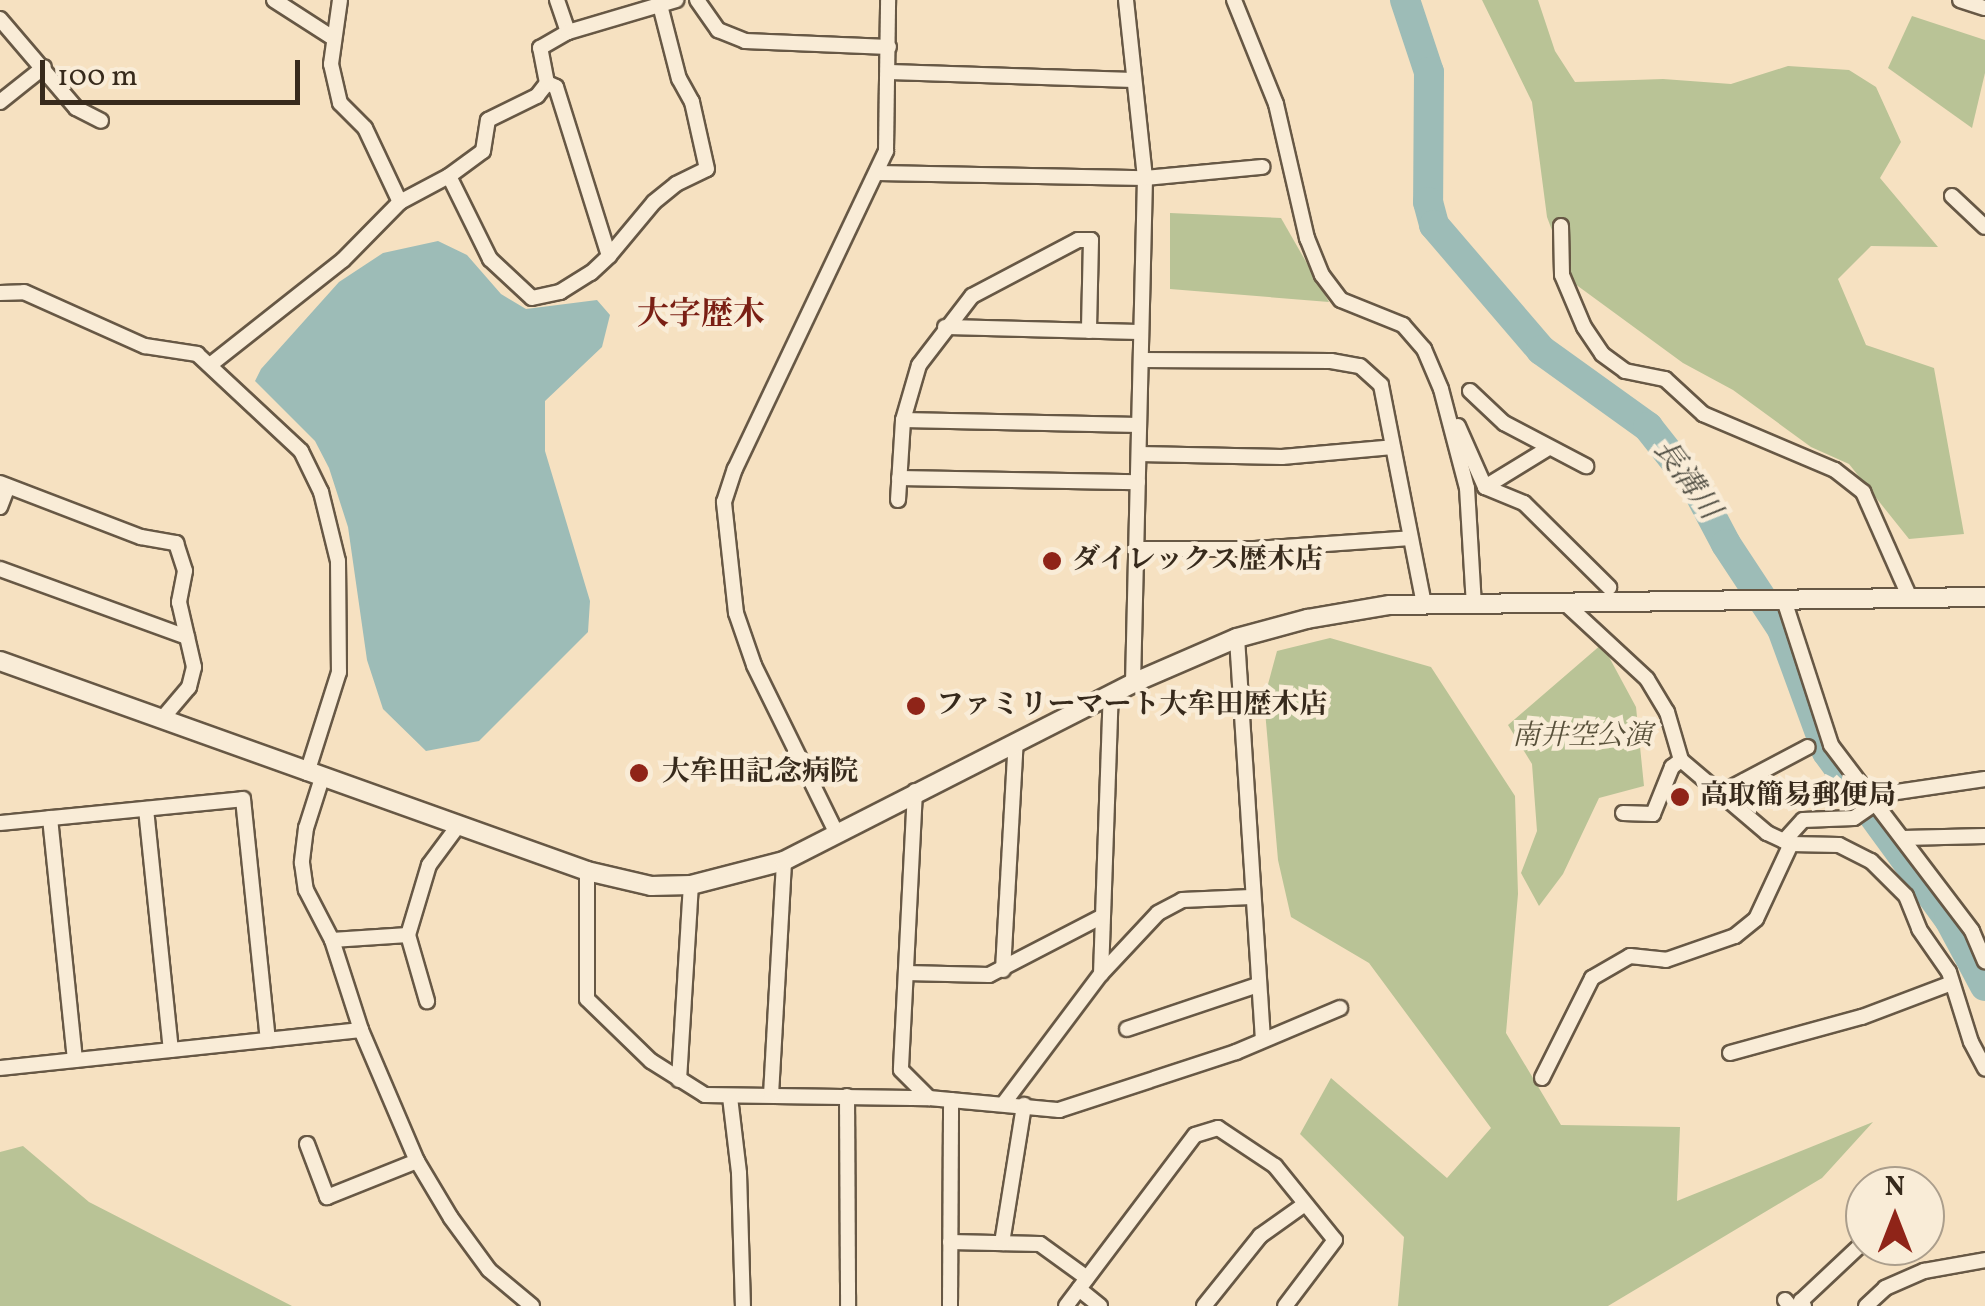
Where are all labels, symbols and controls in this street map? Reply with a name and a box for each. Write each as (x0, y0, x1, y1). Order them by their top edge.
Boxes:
scale bar (45, 40, 305, 102)
text: 100 m (57, 56, 138, 98)
district label: 大字歴木 (637, 297, 765, 335)
water label: 長溝川 (1645, 433, 1727, 527)
place label: ダイレックス歴木店 (1072, 544, 1324, 578)
marker: ダイレックス歴木店 (1041, 550, 1063, 572)
place label: ファミリーマート大牟田歴木店 (936, 689, 1328, 723)
marker: ファミリーマート大牟田歴木店 (905, 695, 927, 717)
park label: 南井空公演 (1512, 720, 1652, 754)
place label: 大牟田記念病院 (662, 756, 858, 790)
marker: 大牟田記念病院 (626, 760, 652, 786)
place label: 高取簡易郵便局 (1700, 780, 1896, 814)
marker: 高取簡易郵便局 (1669, 786, 1691, 808)
north arrow (1845, 1166, 1945, 1266)
text: N (1885, 1168, 1905, 1207)

